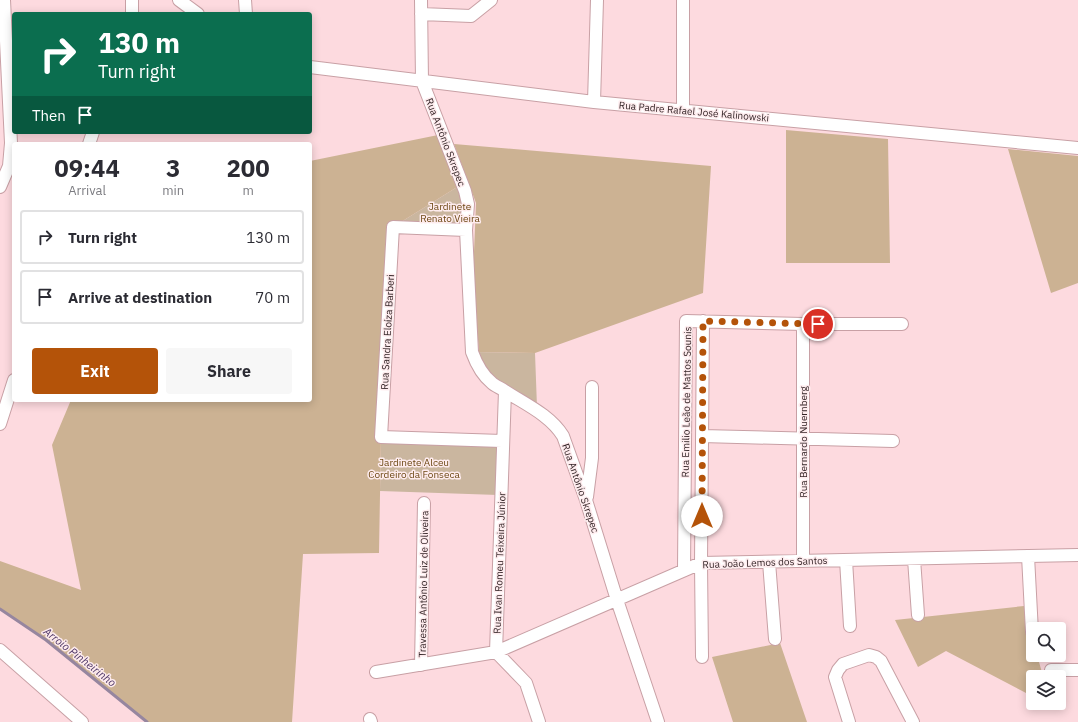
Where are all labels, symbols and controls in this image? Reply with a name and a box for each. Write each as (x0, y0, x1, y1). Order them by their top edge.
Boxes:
text: 130 m (98, 24, 180, 61)
icon: right (32, 28, 84, 80)
text: Turn right (98, 60, 176, 83)
street label: Rua Antônio Skrepec (423, 96, 468, 188)
street label: Rua Padre Rafael José Kalinowski (618, 98, 770, 125)
icon: arrive (74, 104, 96, 126)
text: Then (32, 106, 66, 125)
text: 09:44 (54, 152, 120, 184)
text: 3 (166, 152, 180, 184)
text: 200 (226, 152, 270, 184)
text: Arrival (68, 182, 106, 199)
text: min (162, 182, 184, 199)
text: m (242, 182, 254, 199)
park label: Jardinete Renato Vieira (420, 200, 481, 225)
icon: right (34, 226, 56, 248)
text: Turn right (68, 228, 137, 247)
text: 130 m (246, 228, 290, 247)
street label: Rua Sandra Eloíza Barberi (378, 274, 397, 390)
icon: arrive (34, 286, 56, 308)
text: Arrive at destination (68, 288, 212, 307)
text: 70 m (255, 288, 290, 307)
pin (801, 307, 835, 341)
icon: arrive (807, 313, 829, 335)
street label: Rua Emilio Leão de Mattos Sounis (679, 326, 694, 477)
button: Exit (32, 348, 158, 394)
button: Share (166, 348, 292, 394)
street label: Rua Bernardo Nuernberg (797, 386, 810, 498)
street label: Rua Antônio Skrepec (559, 442, 602, 535)
park label: Jardinete Alceu Cordeiro da Fonseca (368, 456, 460, 481)
street label: Rua Ivan Romeu Teixeira Júnior (491, 492, 508, 634)
position arrow (681, 495, 723, 537)
street label: Travessa Antônio Luiz de Oliveira (416, 510, 431, 658)
street label: Rua João Lemos dos Santos (702, 554, 828, 571)
map controls (1026, 622, 1066, 710)
button: search (1026, 622, 1066, 662)
water label: Arroio Pinheirinho (40, 624, 119, 690)
button: layers (1026, 670, 1066, 710)

